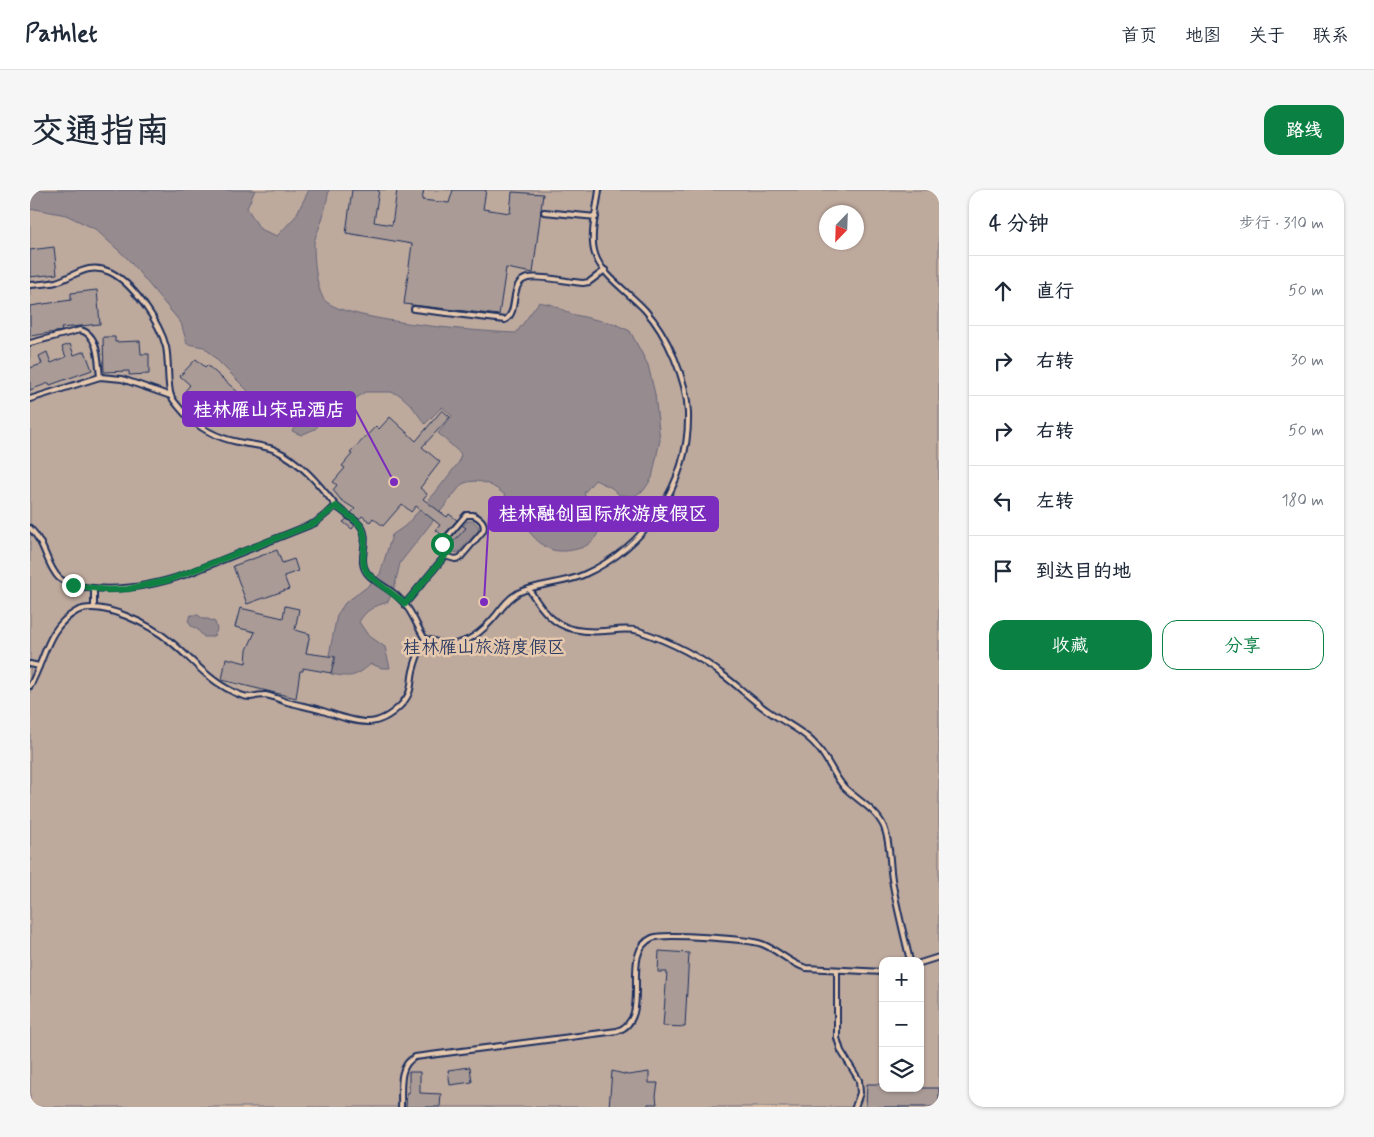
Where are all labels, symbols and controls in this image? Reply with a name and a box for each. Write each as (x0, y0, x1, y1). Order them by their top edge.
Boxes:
text: Pathlet (25, 19, 97, 50)
text: 首页 (1121, 24, 1157, 48)
text: 地图 (1185, 24, 1221, 48)
text: 关于 (1249, 24, 1285, 48)
text: 联系 (1313, 24, 1349, 48)
button: 路线 (1264, 105, 1344, 155)
text: 交通指南 (30, 109, 170, 155)
north arrow (819, 205, 864, 250)
text: 4 分钟 (989, 210, 1049, 238)
text: 步行 · 310 m (1239, 213, 1324, 234)
icon: ahead (989, 277, 1017, 305)
text: 直行 (1036, 279, 1074, 304)
text: 50 m (1288, 280, 1324, 301)
icon: right (989, 347, 1017, 375)
text: 右转 (1036, 349, 1074, 374)
text: 30 m (1291, 350, 1324, 371)
callout: 桂林雁山宋品酒店 (183, 392, 355, 426)
text: 桂林雁山宋品酒店 (193, 398, 345, 423)
icon: right (989, 417, 1017, 445)
text: 右转 (1036, 419, 1074, 444)
text: 50 m (1288, 420, 1324, 441)
icon: left (989, 487, 1017, 515)
text: 左转 (1036, 489, 1074, 514)
text: 180 m (1281, 490, 1324, 511)
callout: 桂林融创国际旅游度假区 (489, 497, 718, 531)
text: 桂林融创国际旅游度假区 (498, 502, 708, 527)
route start (431, 533, 454, 556)
icon: arrive (989, 557, 1017, 585)
text: 到达目的地 (1036, 559, 1131, 584)
route end (62, 574, 85, 597)
button: 收藏 (989, 620, 1152, 670)
button: 分享 (1162, 620, 1324, 670)
park label: 桂林雁山旅游度假区 (403, 636, 565, 660)
map controls (879, 957, 924, 1092)
button: + (879, 957, 924, 1002)
button: − (879, 1002, 924, 1047)
button: layers (879, 1047, 924, 1092)

